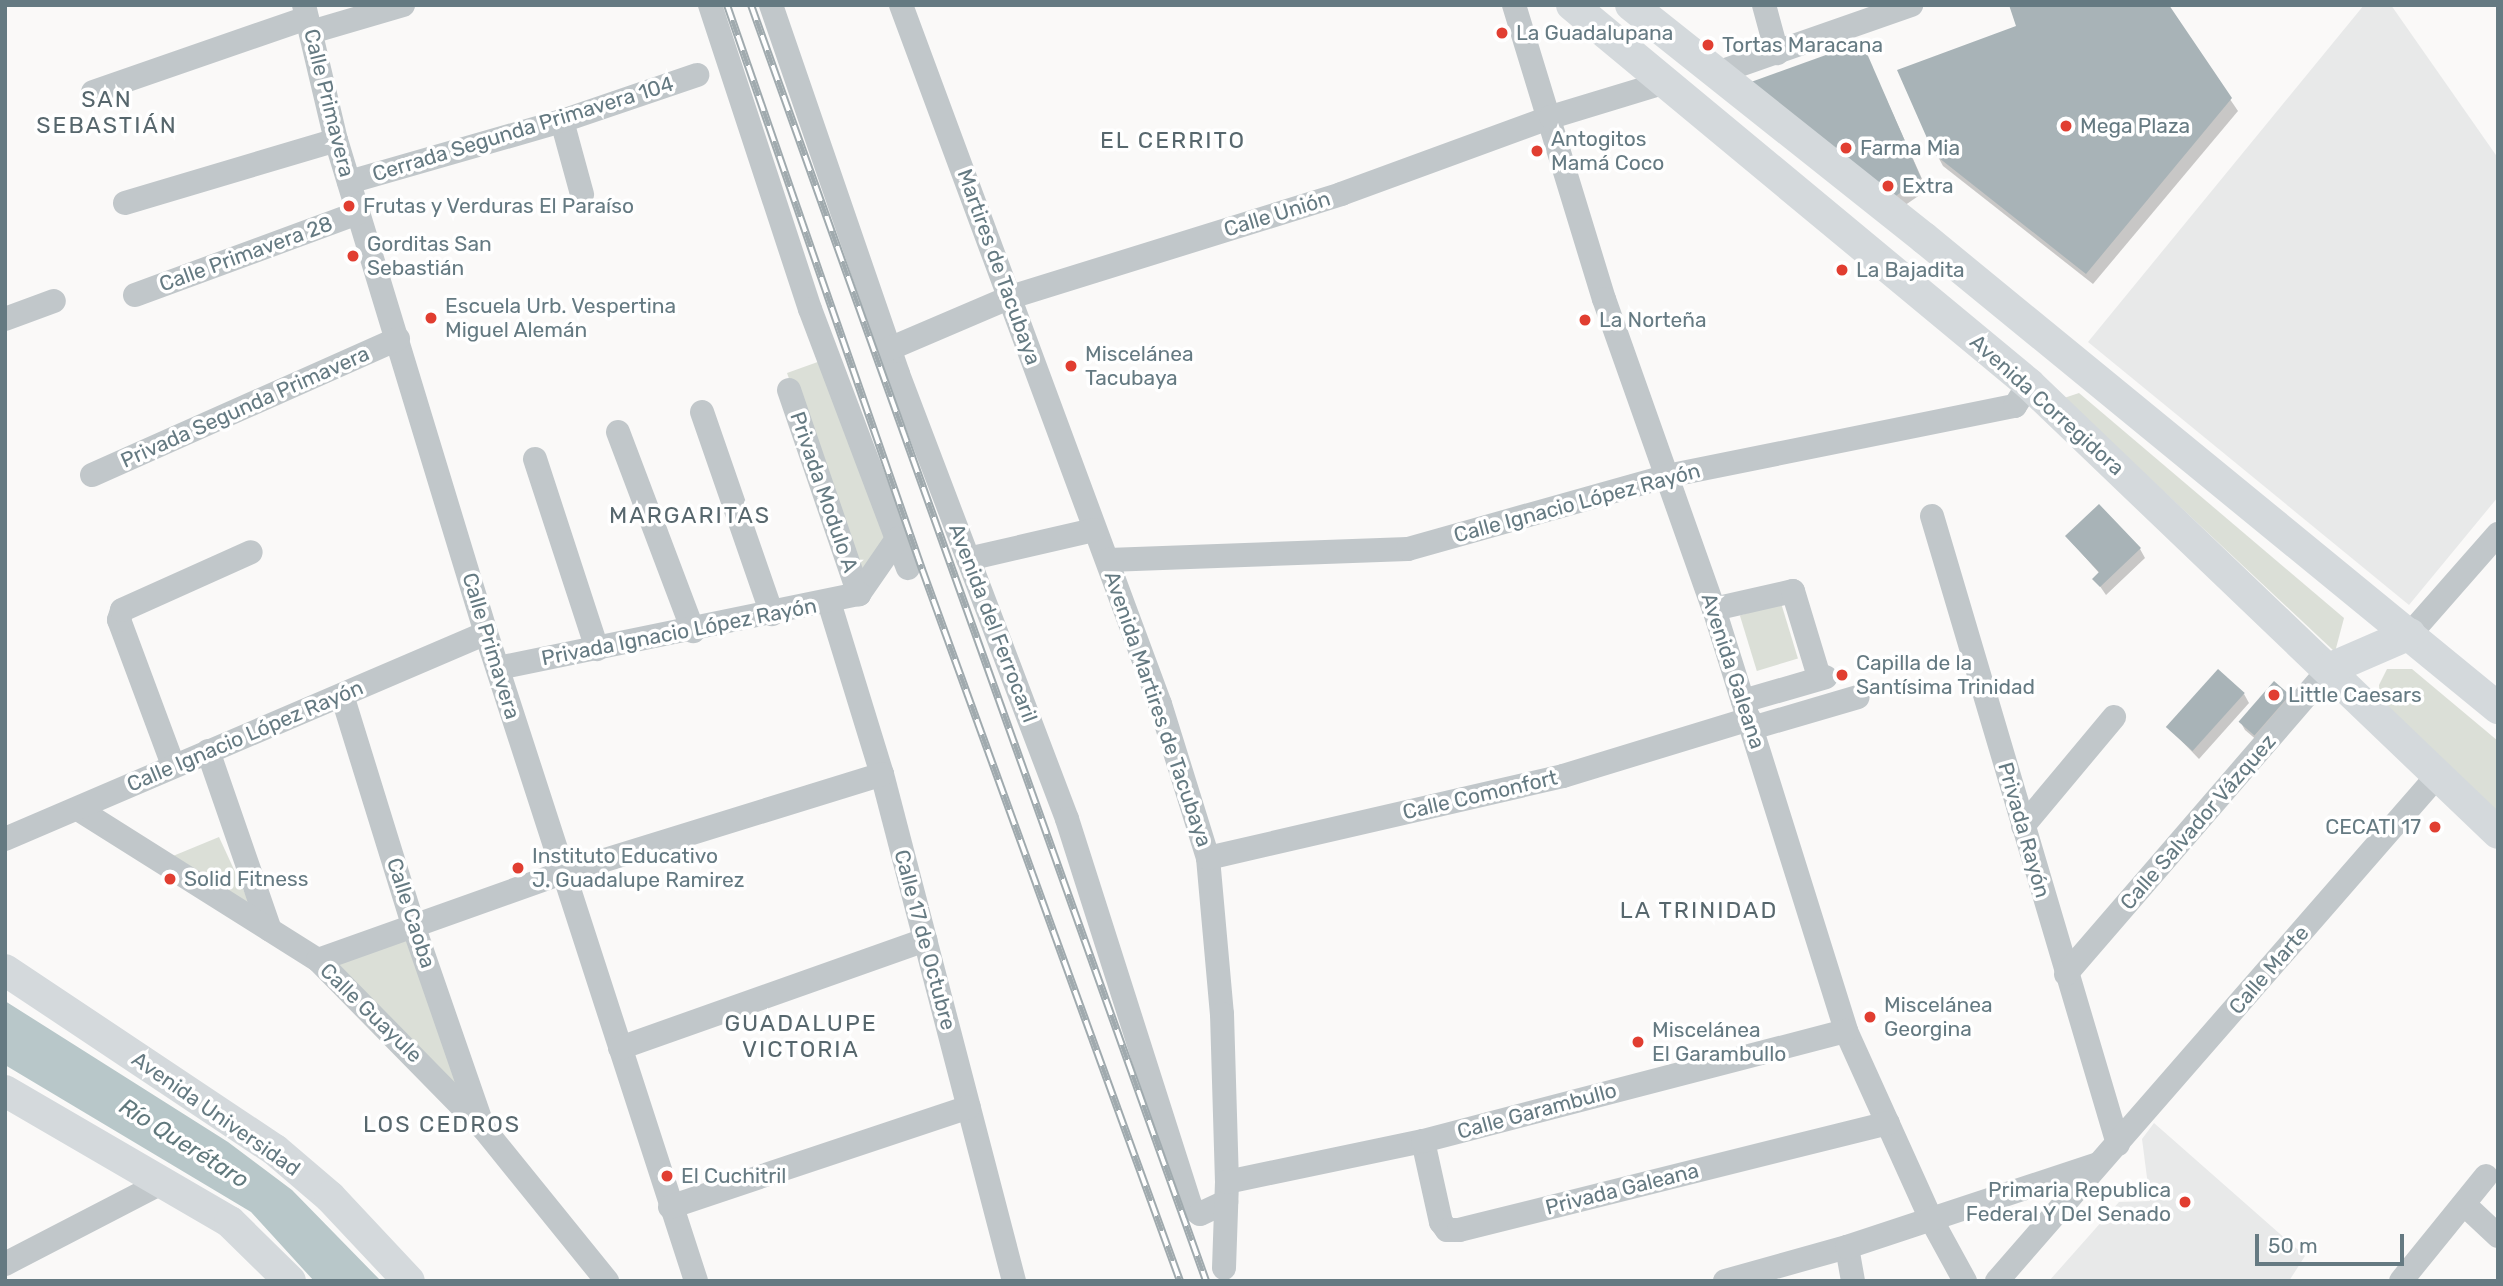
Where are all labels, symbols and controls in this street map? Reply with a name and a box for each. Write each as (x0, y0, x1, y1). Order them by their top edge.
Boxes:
place label: La Guadalupana (1516, 20, 1673, 46)
marker: La Guadalupana (1494, 25, 1510, 41)
street label: Calle Primavera (298, 26, 360, 180)
place label: Tortas Maracana (1722, 32, 1883, 58)
marker: Tortas Maracana (1700, 37, 1716, 53)
street label: Cerrada Segunda Primavera 104 (369, 71, 677, 187)
district label: SAN SEBASTIÁN (37, 85, 177, 139)
place label: Mega Plaza (2080, 113, 2190, 139)
marker: Mega Plaza (2058, 118, 2074, 134)
district label: EL CERRITO (1101, 126, 1245, 154)
place label: Antogitos Mamá Coco (1551, 126, 1664, 176)
place label: Farma Mia (1860, 135, 1960, 161)
marker: Farma Mia (1838, 140, 1854, 156)
marker: Antogitos Mamá Coco (1529, 143, 1545, 159)
street label: Martires de Tacubaya (952, 165, 1046, 369)
place label: Extra (1902, 173, 1954, 199)
marker: Extra (1880, 178, 1896, 194)
street label: Calle Unión (1221, 186, 1333, 242)
place label: Frutas y Verduras El Paraíso (363, 193, 636, 219)
marker: Frutas y Verduras El Paraíso (341, 198, 357, 214)
street label: Calle Primavera 28 (156, 211, 336, 297)
place label: Gorditas San Sebastián (367, 231, 492, 281)
marker: Gorditas San Sebastián (345, 248, 361, 264)
place label: La Bajadita (1856, 257, 1965, 283)
marker: La Bajadita (1834, 262, 1850, 278)
place label: Escuela Urb. Vespertina Miguel Alemán (445, 293, 677, 343)
place label: La Norteña (1599, 307, 1706, 333)
marker: Escuela Urb. Vespertina Miguel Alemán (423, 310, 439, 326)
marker: La Norteña (1577, 312, 1593, 328)
street label: Avenida Corregidora (1965, 329, 2129, 481)
street label: Privada Segunda Primavera (117, 341, 373, 473)
place label: Miscelánea Tacubaya (1085, 341, 1194, 391)
marker: Miscelánea Tacubaya (1063, 358, 1079, 374)
street label: Privada Modulo A (785, 408, 863, 576)
street label: Calle Ignacio López Rayón (1451, 458, 1703, 548)
district label: MARGARITAS (610, 501, 770, 529)
street label: Avenida del Ferrocaril (943, 520, 1043, 726)
street label: Avenida Martires de Tacubaya (1099, 568, 1217, 850)
street label: Calle Primavera (457, 570, 525, 722)
street label: Avenida Galeana (1696, 590, 1770, 752)
street label: Privada Ignacio López Rayón (539, 593, 819, 671)
place label: Capilla de la Santísima Trinidad (1856, 650, 2036, 700)
marker: Capilla de la Santísima Trinidad (1834, 667, 1850, 683)
street label: Calle Ignacio López Rayón (123, 675, 367, 797)
place label: Little Caesars (2288, 682, 2422, 708)
marker: Little Caesars (2266, 687, 2282, 703)
street label: Calle Salvador Vázquez (2115, 729, 2281, 915)
street label: Privada Rayón (1993, 759, 2055, 901)
street label: Calle Comonfort (1400, 765, 1560, 825)
place label: CECATI 17 (2325, 814, 2421, 840)
marker: CECATI 17 (2427, 819, 2443, 835)
place label: Instituto Educativo J. Guadalupe Ramirez (532, 843, 744, 893)
street label: Calle 17 de Octubre (889, 847, 961, 1033)
street label: Calle Caoba (381, 855, 441, 971)
marker: Instituto Educativo J. Guadalupe Ramirez (510, 860, 526, 876)
place label: Solid Fitness (184, 866, 308, 892)
marker: Solid Fitness (162, 871, 178, 887)
district label: LA TRINIDAD (1621, 896, 1777, 924)
street label: Calle Marte (2224, 921, 2314, 1019)
street label: Calle Guayule (315, 958, 427, 1068)
place label: Miscelánea Georgina (1884, 992, 1993, 1042)
district label: GUADALUPE VICTORIA (726, 1009, 876, 1063)
marker: Miscelánea Georgina (1862, 1009, 1878, 1025)
place label: Miscelánea El Garambullo (1652, 1017, 1786, 1067)
marker: Miscelánea El Garambullo (1630, 1034, 1646, 1050)
street label: Avenida Universidad (127, 1047, 305, 1181)
street label: Calle Garambullo (1455, 1078, 1619, 1144)
water label: Río Querétaro (114, 1092, 254, 1194)
district label: LOS CEDROS (364, 1110, 520, 1138)
street label: Privada Galeana (1543, 1158, 1701, 1220)
place label: El Cuchitril (681, 1163, 786, 1189)
marker: El Cuchitril (659, 1168, 675, 1184)
place label: Primaria Republica Federal Y Del Senado (1964, 1177, 2171, 1227)
marker: Primaria Republica Federal Y Del Senado (2177, 1194, 2193, 1210)
scale bar (2258, 1220, 2407, 1264)
text: 50 m (2268, 1233, 2318, 1258)

